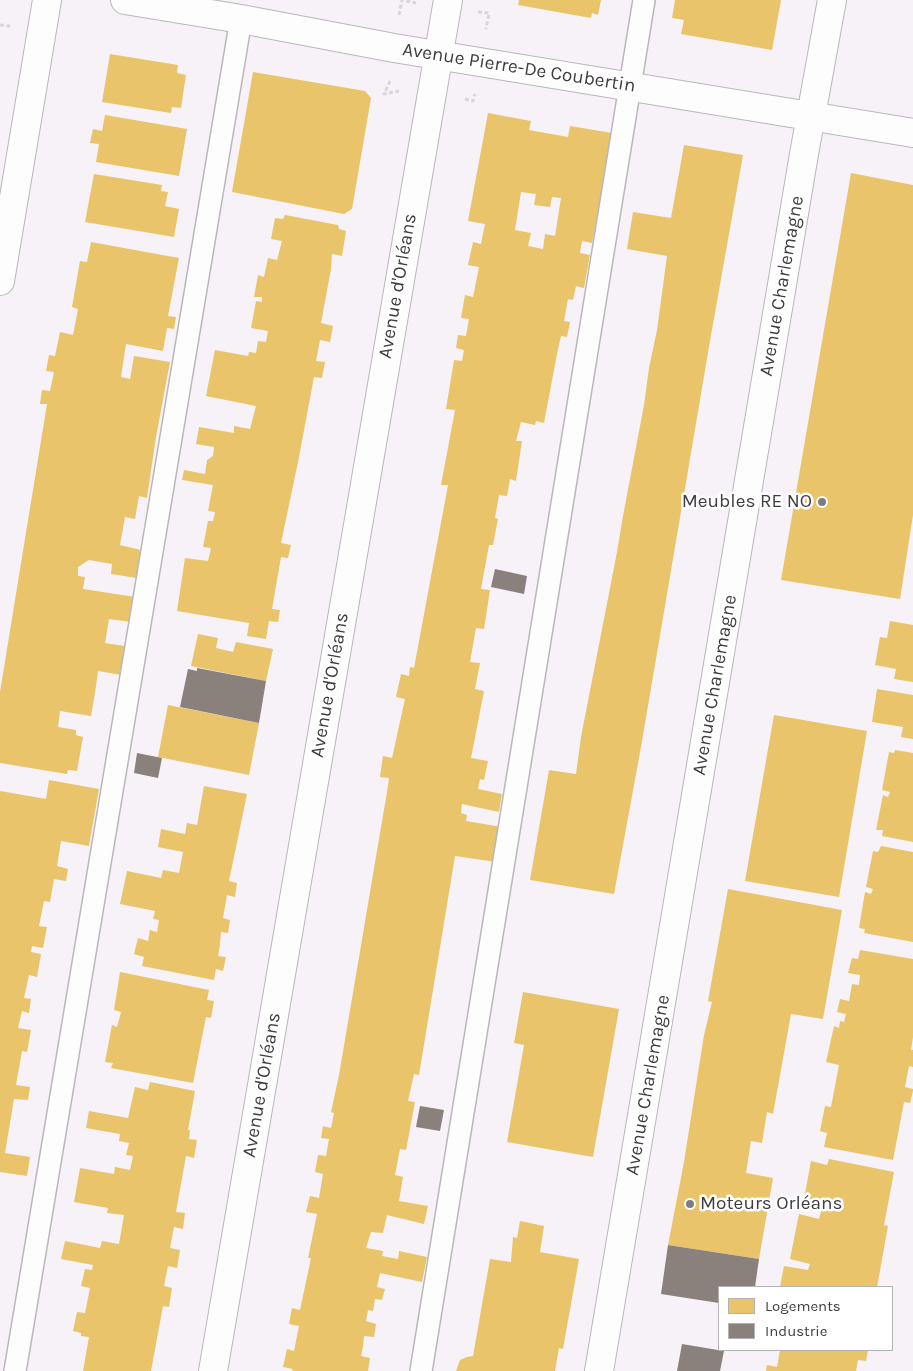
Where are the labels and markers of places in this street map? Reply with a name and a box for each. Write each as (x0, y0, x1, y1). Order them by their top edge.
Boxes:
place label: Meubles RE NO (682, 491, 812, 513)
marker: Meubles RE NO (816, 496, 828, 508)
place label: Moteurs Orléans (700, 1193, 842, 1215)
marker: Moteurs Orléans (684, 1198, 696, 1210)

